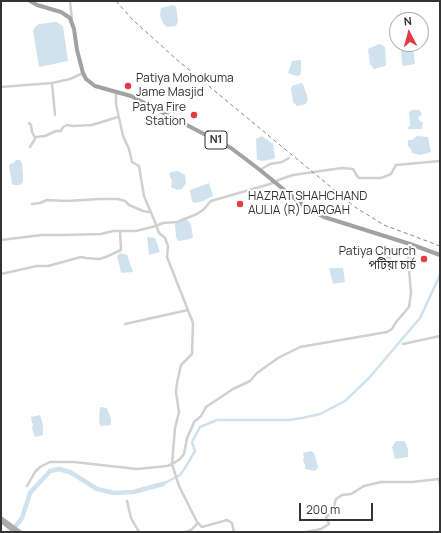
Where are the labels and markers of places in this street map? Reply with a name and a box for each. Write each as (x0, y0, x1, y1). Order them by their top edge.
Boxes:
place label: Patiya Mohokuma Jame Masjid (136, 72, 234, 100)
marker: Patiya Mohokuma Jame Masjid (123, 81, 133, 91)
place label: Patya Fire Station (133, 101, 186, 129)
marker: Patya Fire Station (189, 110, 199, 120)
place label: HAZRAT SHAHCHAND AULIA (R) DARGAH (248, 190, 367, 218)
marker: HAZRAT SHAHCHAND AULIA (R) DARGAH (235, 199, 245, 209)
place label: Patiya Church পটিয়া চার্চ (339, 245, 416, 273)
marker: Patiya Church পটিয়া চার্চ (419, 254, 429, 264)

